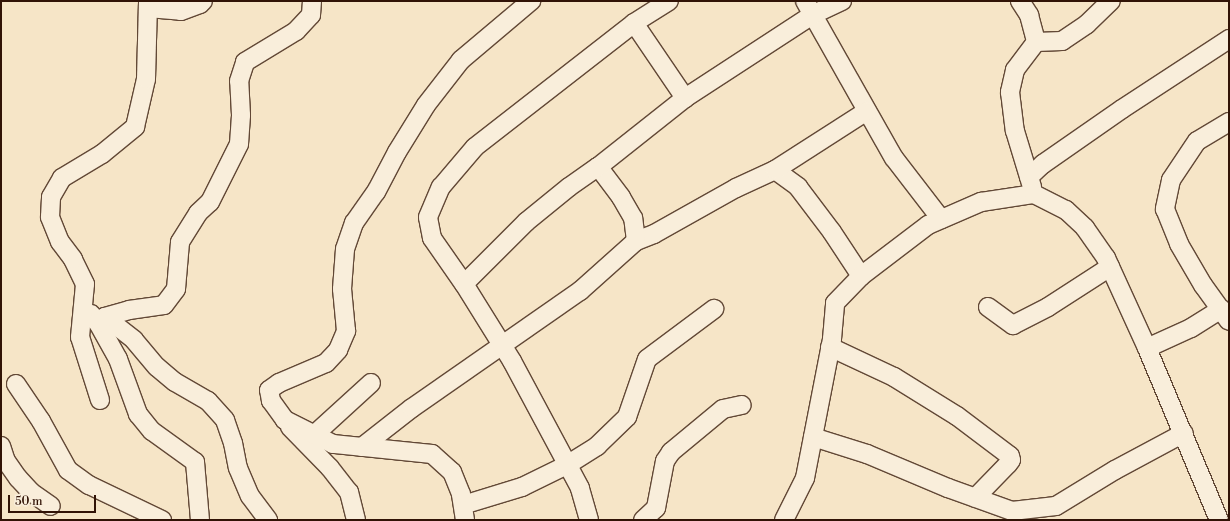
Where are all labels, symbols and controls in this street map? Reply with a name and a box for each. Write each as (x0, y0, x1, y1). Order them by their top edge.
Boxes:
scale bar (10, 487, 98, 513)
text: 50 m (15, 494, 43, 509)

